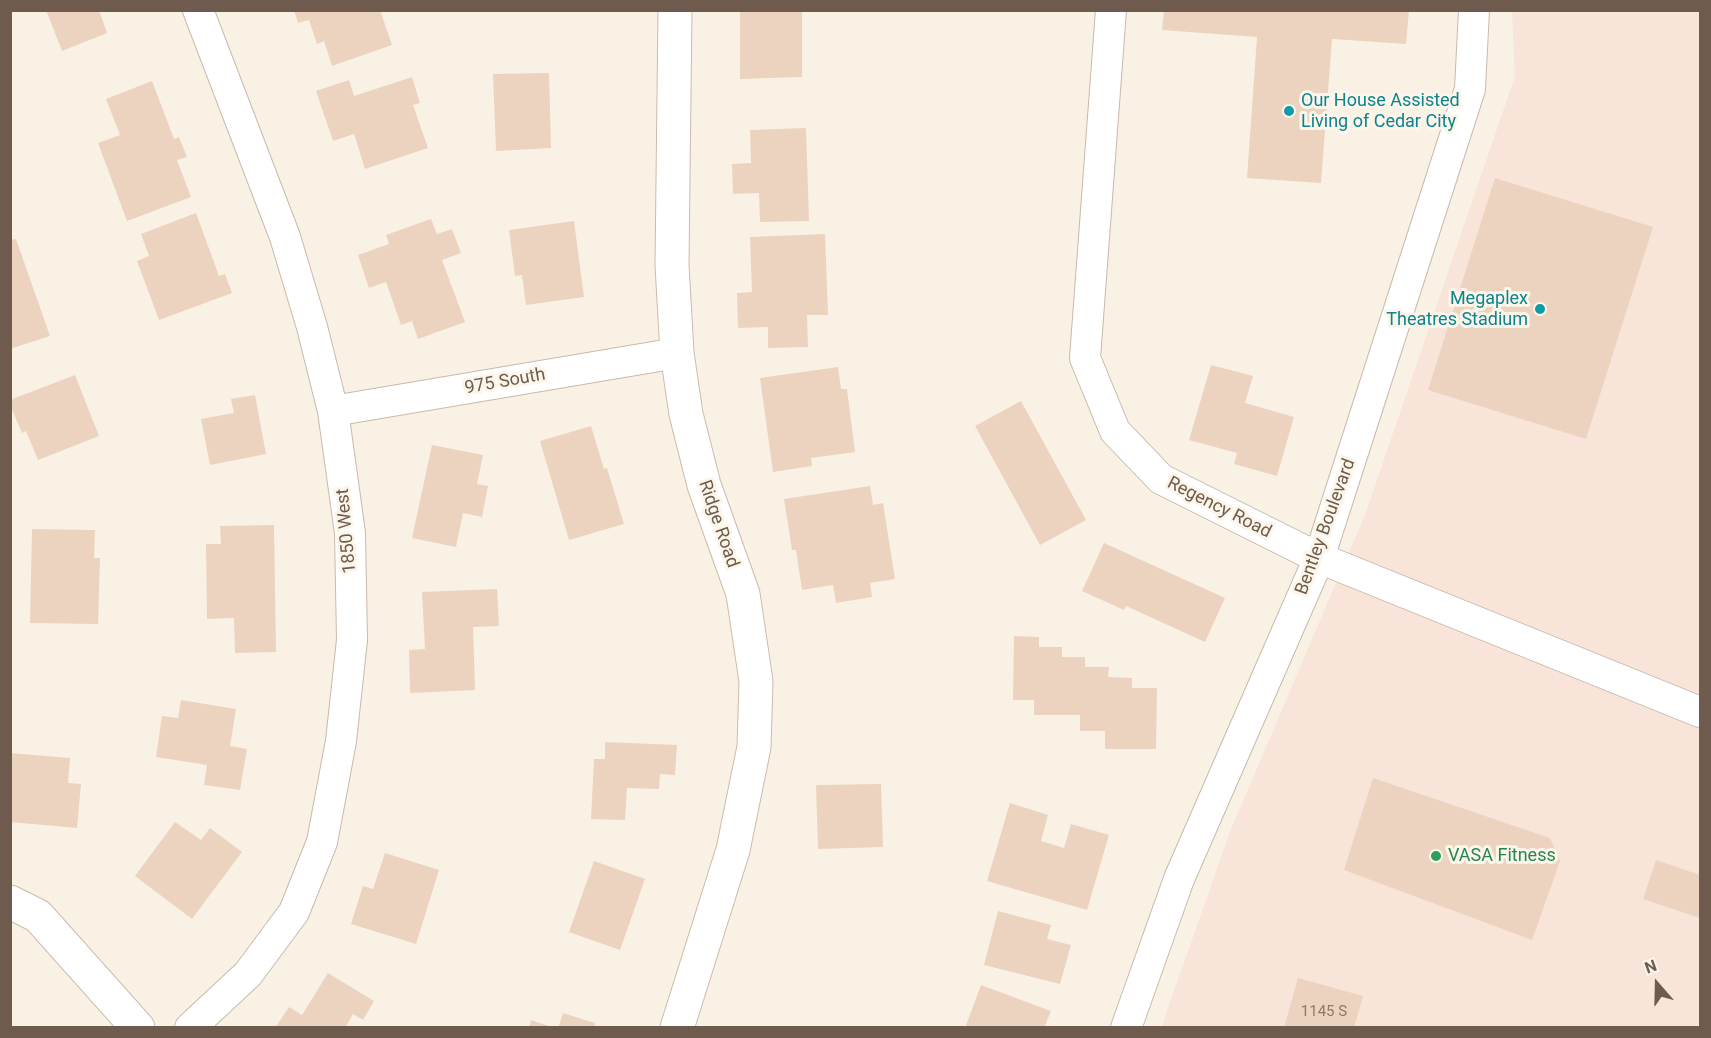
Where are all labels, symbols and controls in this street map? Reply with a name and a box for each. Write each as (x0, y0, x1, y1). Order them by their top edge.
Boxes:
place label: Our House Assisted Living of Cedar City (1301, 90, 1460, 132)
marker: Our House Assisted Living of Cedar City (1282, 104, 1296, 118)
place label: Megaplex Theatres Stadium (1386, 288, 1528, 330)
marker: Megaplex Theatres Stadium (1533, 302, 1547, 316)
street label: 975 South (463, 364, 547, 400)
street label: Bentley Boulevard (1291, 456, 1361, 598)
street label: Regency Road (1163, 473, 1275, 543)
street label: Ridge Road (693, 477, 743, 571)
street label: 1850 West (333, 488, 361, 574)
place label: VASA Fitness (1448, 845, 1556, 867)
marker: VASA Fitness (1429, 849, 1443, 863)
north arrow (1627, 954, 1687, 1014)
text: N (1642, 956, 1659, 977)
house number: 1145 S (1301, 1003, 1347, 1021)

